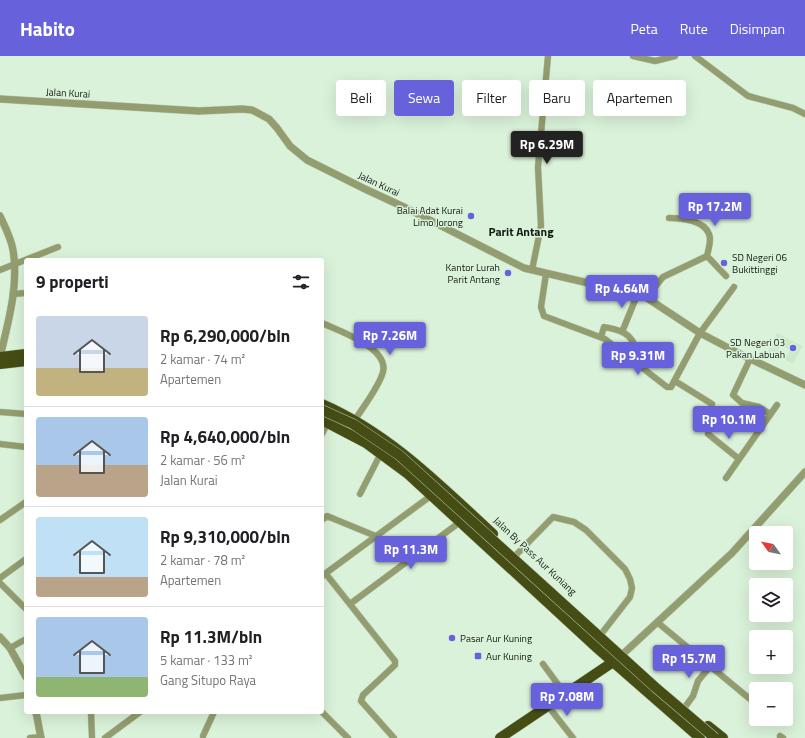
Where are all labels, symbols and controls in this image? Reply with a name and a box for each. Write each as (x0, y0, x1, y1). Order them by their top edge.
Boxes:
text: Habito (20, 14, 75, 43)
text: Peta (631, 18, 658, 39)
text: Rute (680, 18, 708, 39)
text: Disimpan (730, 18, 785, 39)
chip: Beli (336, 80, 386, 116)
chip: Sewa (394, 80, 454, 116)
chip: Filter (462, 80, 521, 116)
chip: Baru (529, 80, 585, 116)
chip: Apartemen (593, 80, 686, 116)
street label: Jalan Kurai (45, 84, 91, 102)
pin: Rp 6.29M (506, 131, 588, 165)
text: Rp 6.29M (520, 134, 574, 154)
street label: Jalan Kurai (356, 168, 402, 200)
pin: Rp 17.2M (674, 193, 756, 227)
text: Rp 17.2M (688, 196, 742, 216)
place label: Balai Adat Kurai Limo Jorong (397, 203, 463, 230)
marker: Balai Adat Kurai Limo Jorong (466, 211, 476, 221)
district label: Parit Antang (488, 222, 554, 241)
place label: SD Negeri 06 Bukittinggi (732, 250, 787, 277)
marker: SD Negeri 06 Bukittinggi (719, 258, 729, 268)
place label: Kantor Lurah Parit Antang (446, 260, 500, 287)
marker: Kantor Lurah Parit Antang (503, 268, 513, 278)
text: 9 properti (36, 269, 109, 295)
icon: filters (290, 271, 312, 293)
pin: Rp 4.64M (581, 275, 663, 309)
text: Rp 4.64M (595, 278, 649, 298)
pin: Rp 7.26M (349, 322, 431, 356)
text: Rp 6,290,000/bln (160, 323, 290, 349)
text: Rp 7.26M (363, 325, 417, 345)
icon: home (68, 332, 116, 380)
place label: SD Negeri 03 Pakan Labuah (726, 335, 785, 362)
pin: Rp 9.31M (597, 342, 679, 376)
marker: SD Negeri 03 Pakan Labuah (788, 343, 798, 353)
text: Rp 9.31M (611, 345, 665, 365)
text: 2 kamar · 74 m² (160, 349, 245, 369)
text: Apartemen (160, 369, 221, 389)
pin: Rp 10.1M (688, 406, 770, 440)
text: Rp 10.1M (702, 409, 756, 429)
text: Rp 4,640,000/bln (160, 424, 290, 450)
icon: home (68, 433, 116, 481)
text: 2 kamar · 56 m² (160, 450, 245, 470)
text: Jalan Kurai (160, 470, 218, 490)
street label: Jalan By Pass Aur Kuniang (490, 513, 580, 599)
text: Rp 9,310,000/bln (160, 524, 290, 550)
north arrow (749, 526, 793, 570)
map controls (749, 526, 793, 726)
icon: home (68, 533, 116, 581)
pin: Rp 11.3M (370, 536, 452, 570)
text: Rp 11.3M (384, 539, 438, 559)
text: 2 kamar · 78 m² (160, 550, 245, 570)
text: Apartemen (160, 570, 221, 590)
button: layers (749, 578, 793, 622)
text: Rp 11.3M/bln (160, 624, 262, 650)
button: + (749, 630, 793, 674)
place label: Pasar Aur Kuning (460, 631, 532, 646)
icon: home (68, 633, 116, 681)
marker: Pasar Aur Kuning (447, 633, 457, 643)
pin: Rp 15.7M (648, 645, 730, 679)
text: Rp 15.7M (662, 648, 716, 668)
place label: Aur Kuning (486, 649, 532, 664)
text: 5 kamar · 133 m² (160, 650, 252, 670)
marker: Aur Kuning (473, 651, 483, 661)
text: Gang Situpo Raya (160, 670, 256, 690)
button: − (749, 682, 793, 726)
pin: Rp 7.08M (526, 683, 608, 717)
text: Rp 7.08M (540, 686, 594, 706)

